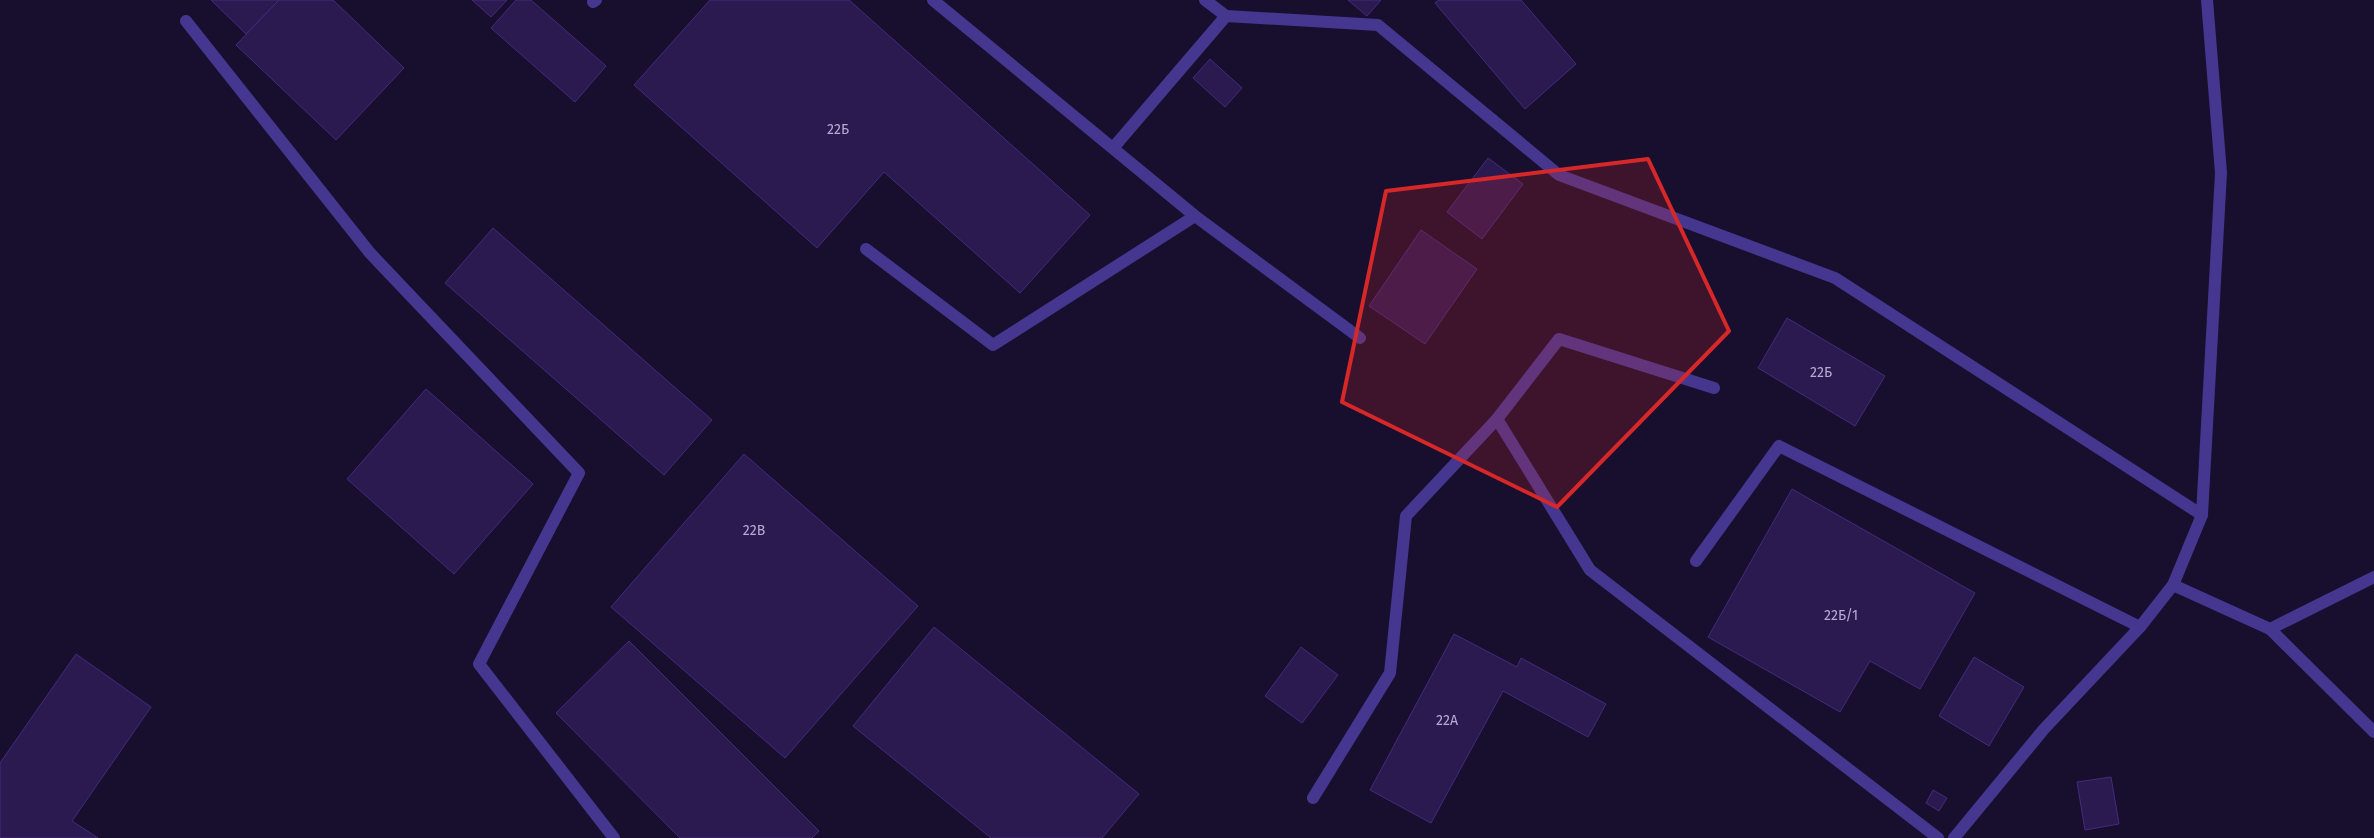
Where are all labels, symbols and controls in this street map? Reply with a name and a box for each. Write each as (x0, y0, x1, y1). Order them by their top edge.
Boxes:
house number: 22Б (827, 121, 849, 138)
house number: 22Б (1810, 364, 1832, 381)
house number: 22В (743, 522, 765, 539)
house number: 22Б/1 (1824, 607, 1858, 624)
house number: 22А (1436, 712, 1458, 729)

